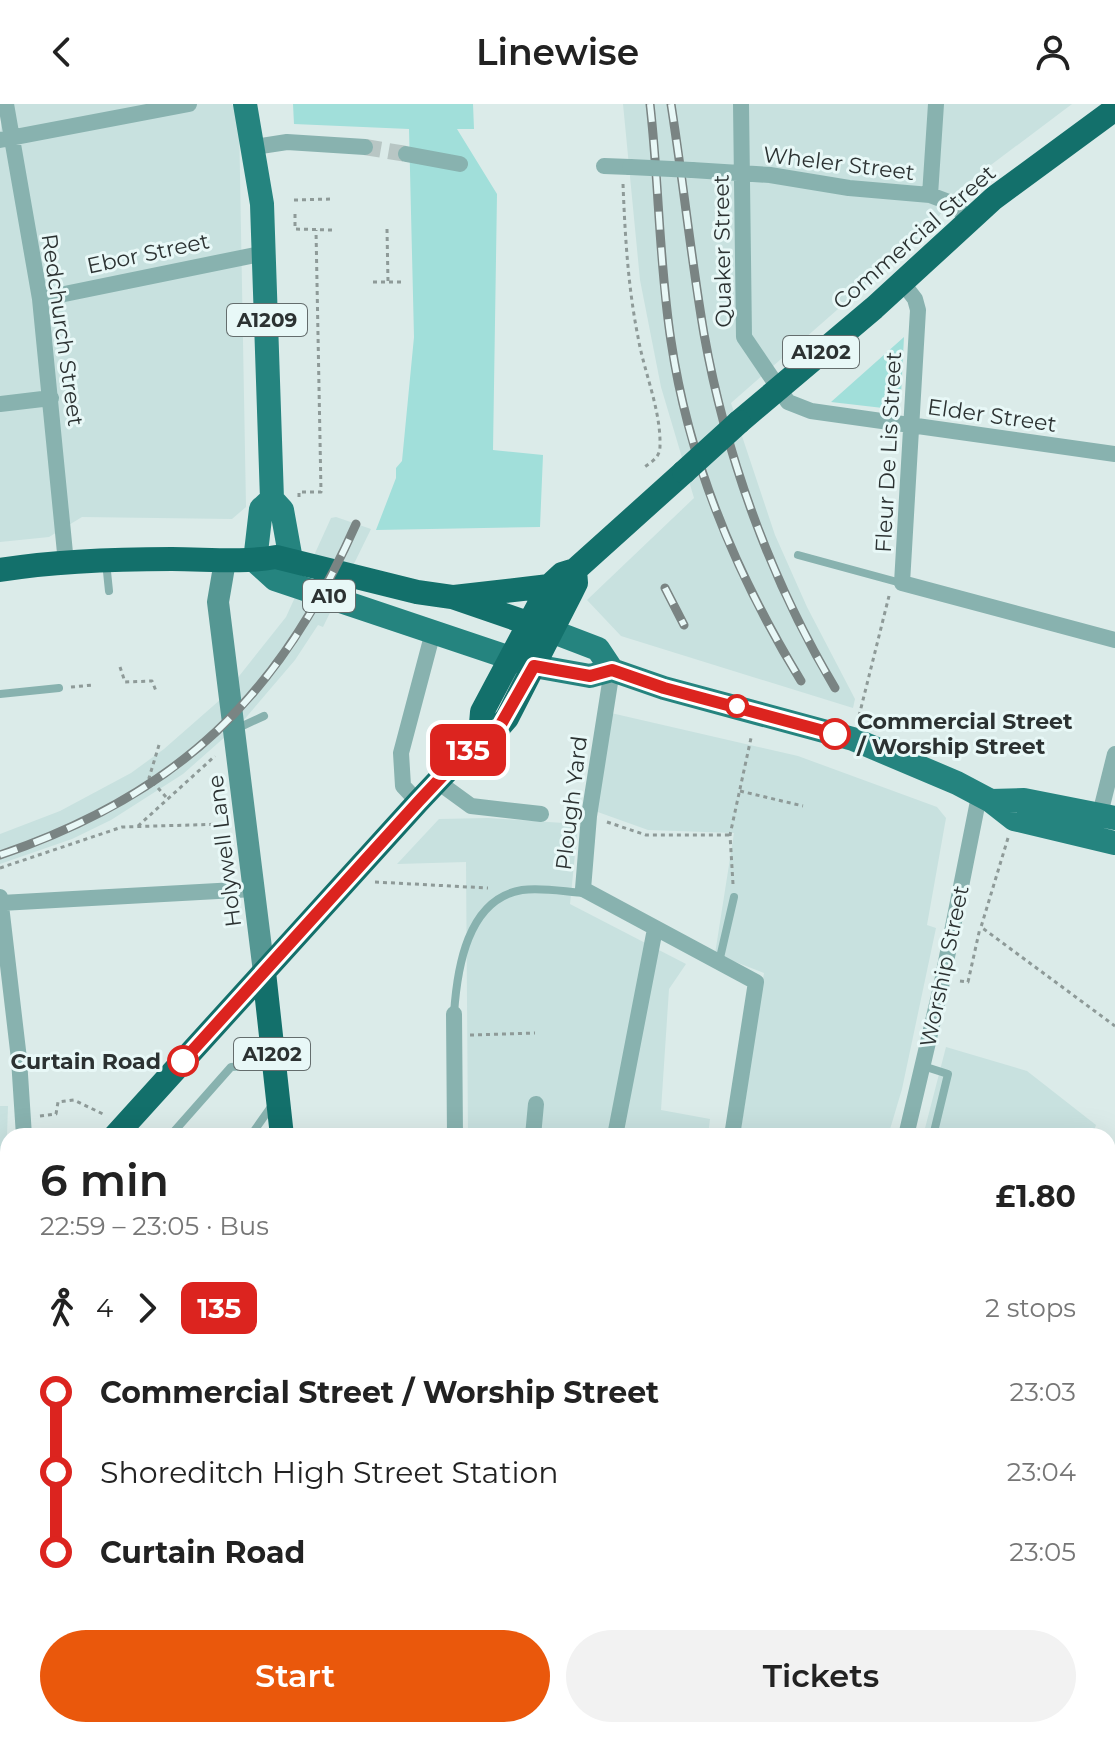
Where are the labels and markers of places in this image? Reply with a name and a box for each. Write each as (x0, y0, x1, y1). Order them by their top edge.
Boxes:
unlabelled marker (726, 695, 748, 717)
place label: Commercial Street / Worship Street (856, 708, 1073, 760)
marker: Commercial Street / Worship Street (820, 719, 850, 749)
marker: Curtain Road (168, 1046, 198, 1076)
place label: Curtain Road (10, 1048, 161, 1075)

